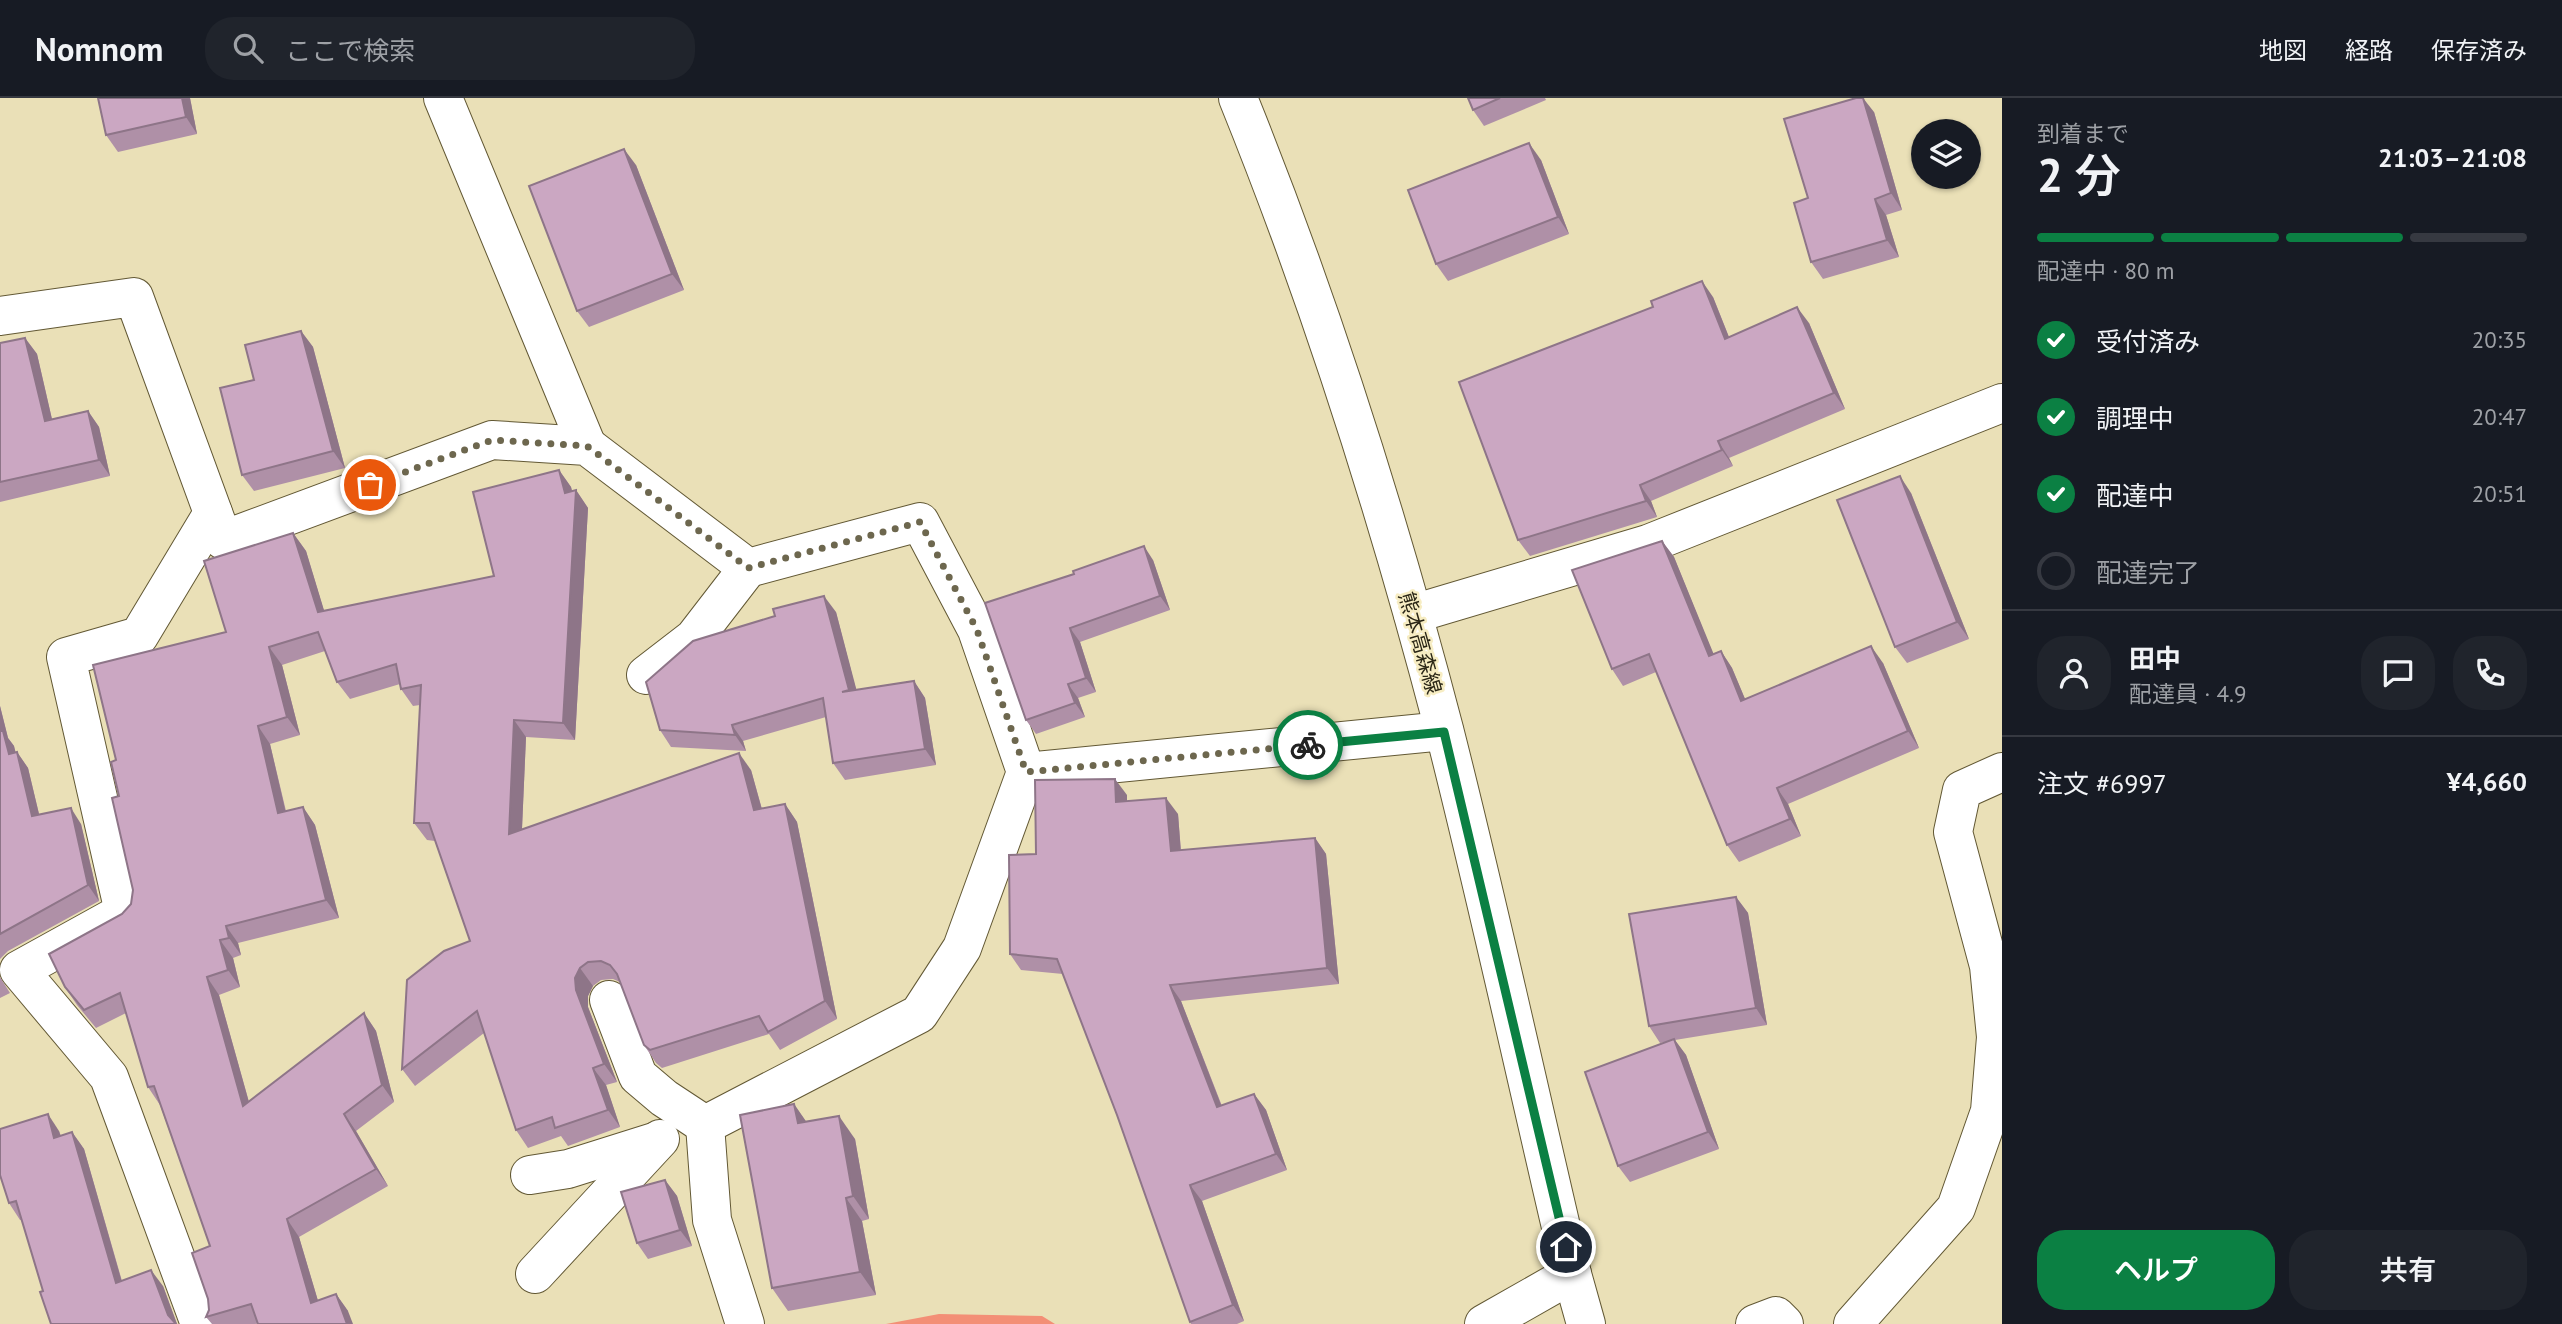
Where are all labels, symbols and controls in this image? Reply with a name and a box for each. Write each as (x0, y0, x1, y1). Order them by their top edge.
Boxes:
search box (205, 17, 695, 80)
text: Nomnom (35, 27, 163, 70)
icon: search (229, 29, 267, 67)
text: ここで検索 (285, 34, 415, 67)
text: 地図 (2259, 35, 2307, 66)
text: 経路 (2345, 35, 2393, 66)
text: 保存済み (2431, 35, 2527, 66)
map controls (1911, 119, 1981, 189)
button: layers (1911, 119, 1981, 189)
text: 到着まで (2037, 119, 2129, 148)
text: 21:03–21:08 (2378, 141, 2527, 174)
text: 2 分 (2037, 145, 2121, 205)
text: 配達中 · 80 m (2037, 256, 2174, 285)
icon: check (2037, 321, 2075, 359)
text: 受付済み (2096, 325, 2200, 358)
text: 20:35 (2472, 325, 2527, 354)
icon: check (2037, 398, 2075, 436)
text: 調理中 (2096, 402, 2174, 435)
text: 20:47 (2472, 402, 2527, 431)
pin (340, 455, 400, 515)
icon: bag (351, 466, 389, 504)
icon: check (2037, 475, 2075, 513)
text: 配達中 (2096, 479, 2174, 512)
text: 20:51 (2472, 479, 2527, 508)
text: 配達完了 (2096, 556, 2200, 589)
street label: 熊本高森線 (1393, 589, 1448, 697)
button: person (2037, 636, 2111, 710)
button: chat (2361, 636, 2435, 710)
button: phone (2453, 636, 2527, 710)
text: 田中 (2129, 642, 2181, 675)
text: 配達員 · 4.9 (2129, 679, 2246, 708)
courier (1273, 710, 1343, 780)
icon: bike (1289, 726, 1327, 764)
text: ¥4,660 (2447, 765, 2527, 798)
text: 注文 #6997 (2037, 767, 2167, 800)
pin (1536, 1217, 1596, 1277)
icon: home (1547, 1228, 1585, 1266)
button: ヘルプ (2037, 1230, 2275, 1310)
button: 共有 (2289, 1230, 2527, 1310)

